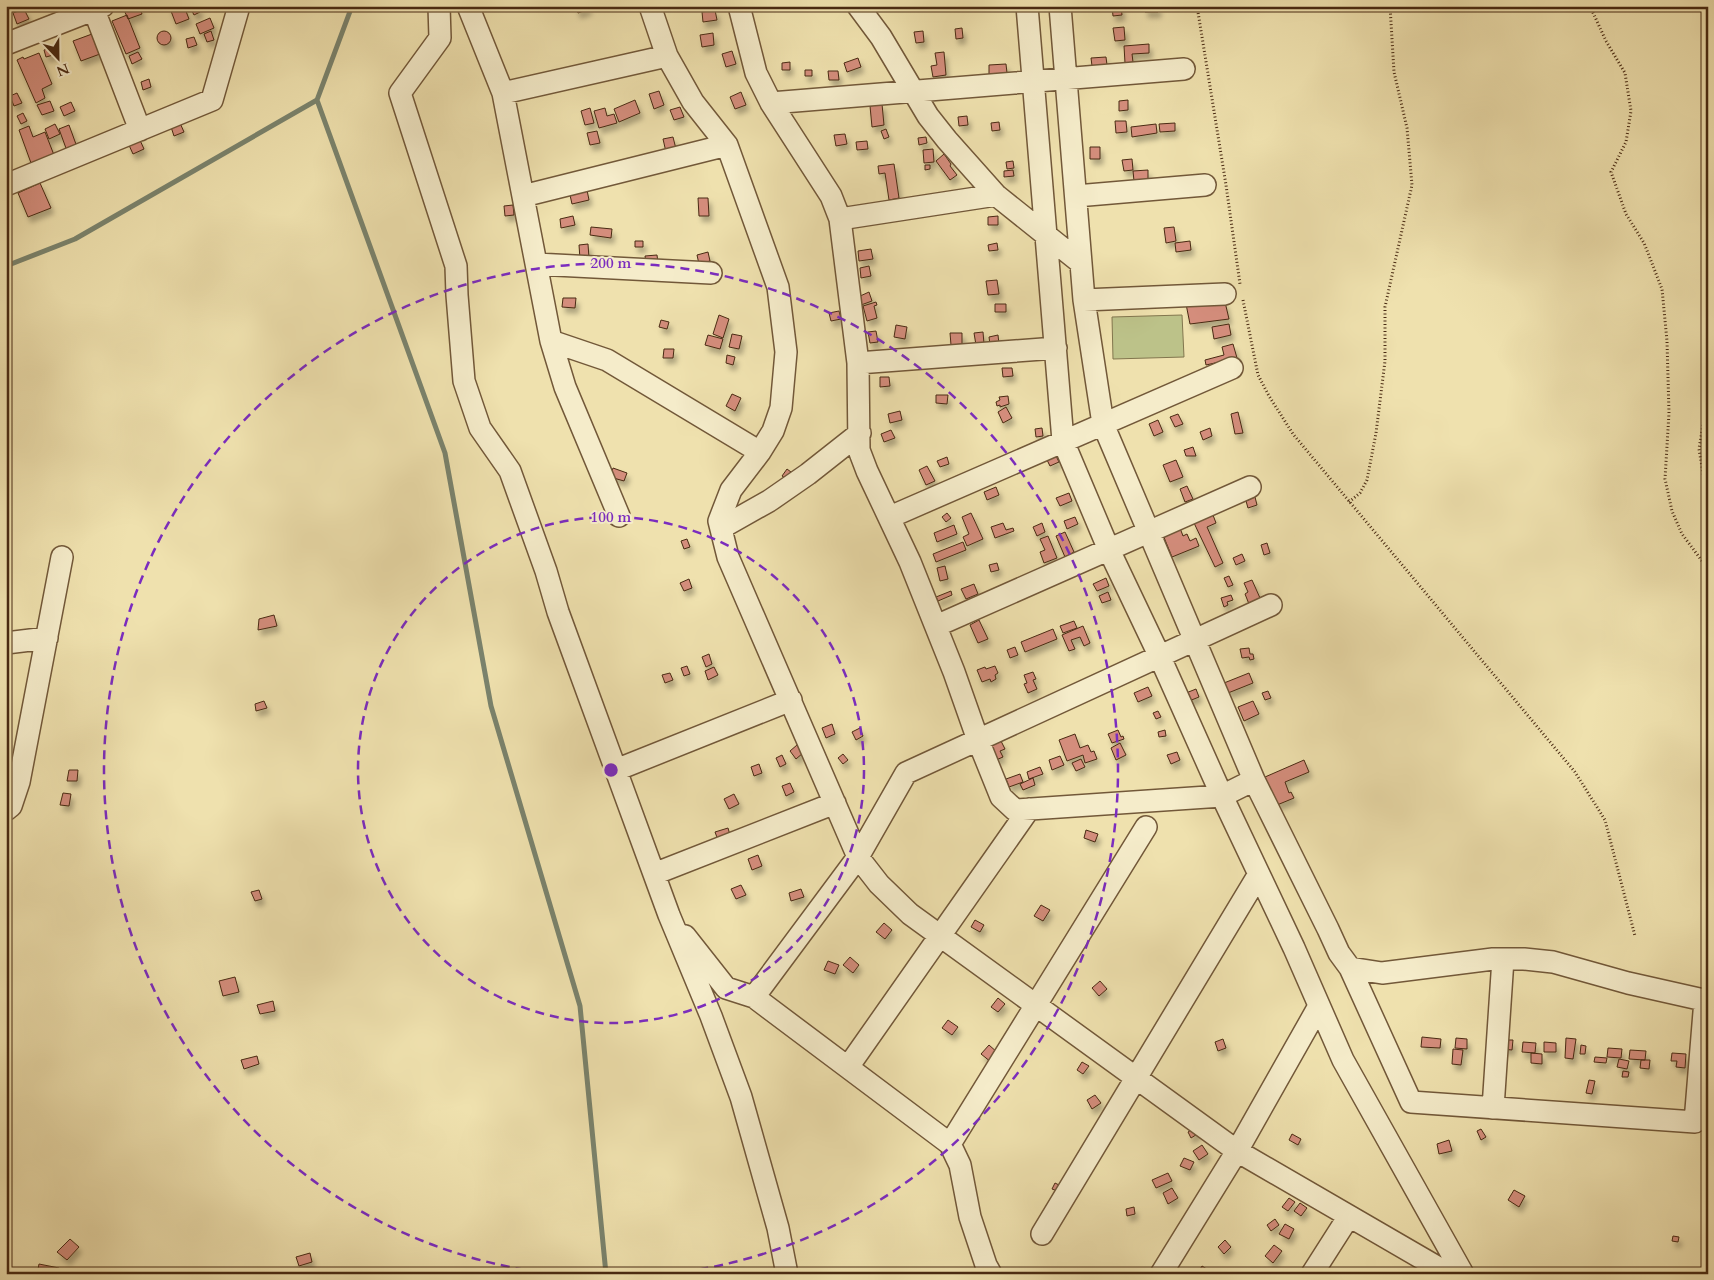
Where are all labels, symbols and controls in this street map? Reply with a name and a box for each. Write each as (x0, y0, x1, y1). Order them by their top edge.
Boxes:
north arrow (32, 32, 82, 82)
text: N (53, 59, 72, 81)
text: 200 m (591, 253, 632, 273)
text: 100 m (591, 507, 632, 527)
centre of rings (602, 761, 620, 779)

